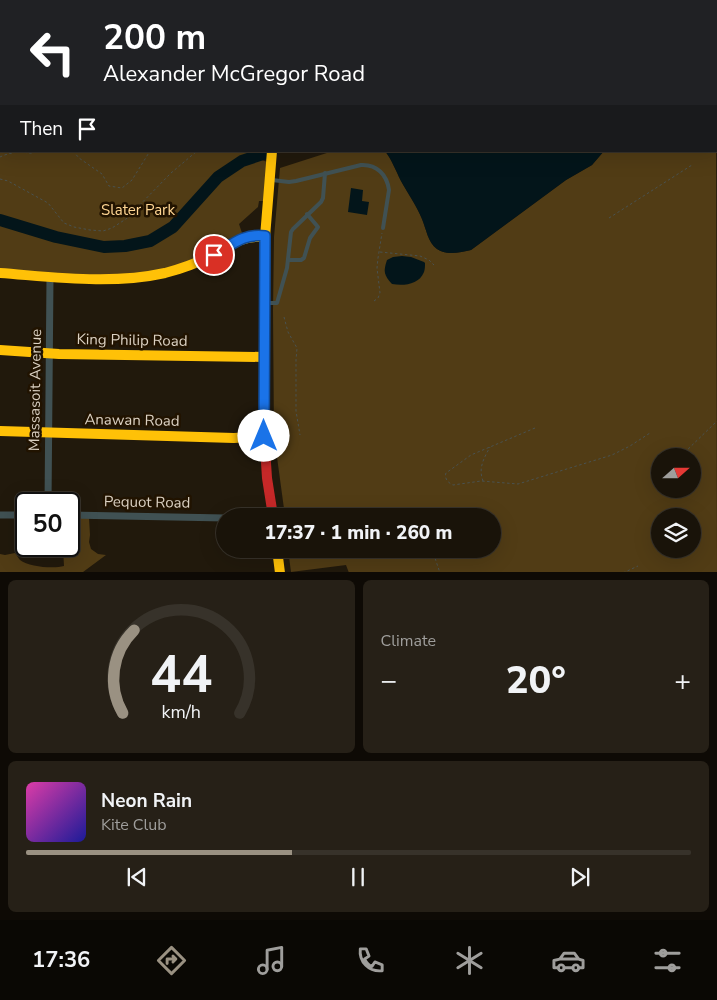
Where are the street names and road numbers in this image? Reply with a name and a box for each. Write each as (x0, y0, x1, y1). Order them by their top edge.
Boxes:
street label: Massasoit Avenue (24, 329, 46, 451)
street label: King Philip Road (76, 329, 188, 351)
street label: Anawan Road (84, 409, 180, 431)
street label: Pequot Road (104, 491, 190, 513)

